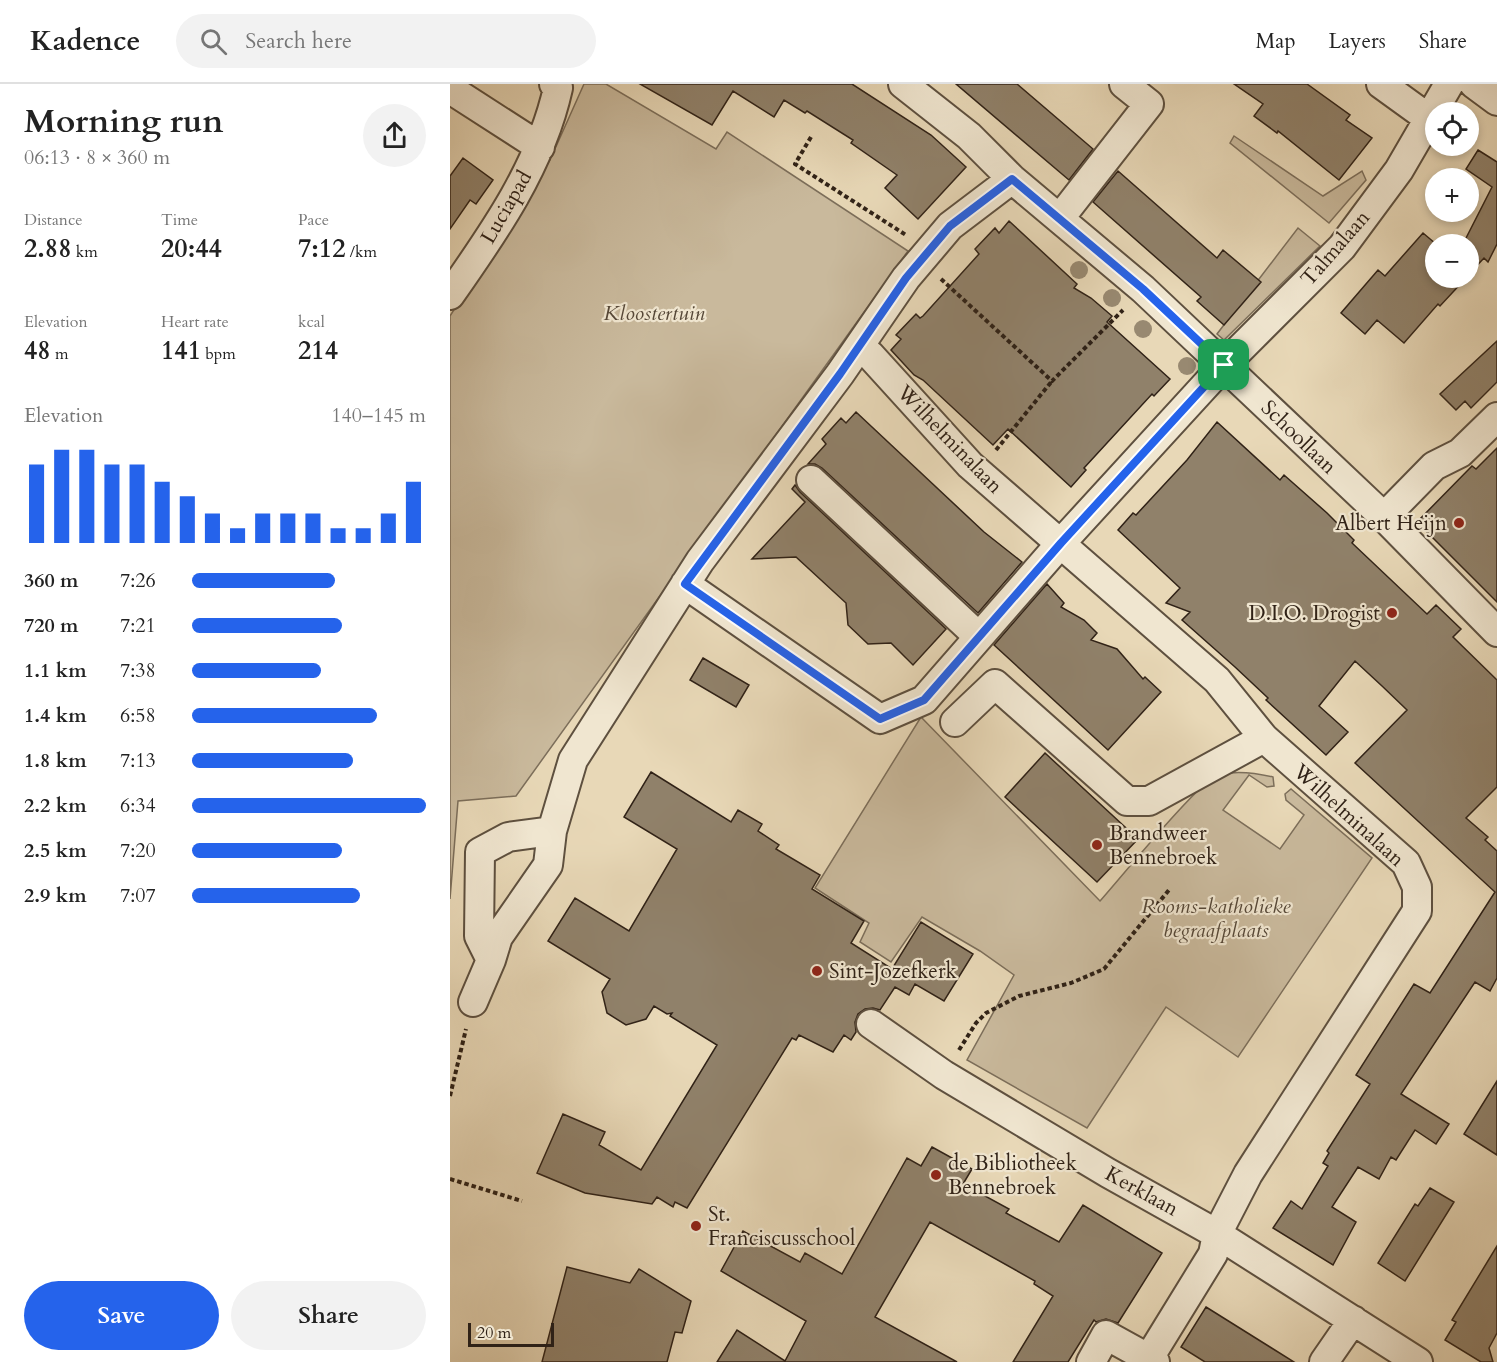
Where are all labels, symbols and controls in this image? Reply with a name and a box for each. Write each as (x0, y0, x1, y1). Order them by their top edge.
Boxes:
search box (176, 14, 596, 68)
text: Kadence (30, 22, 140, 60)
icon: search (197, 25, 230, 58)
text: Search here (245, 26, 352, 56)
text: Map (1256, 27, 1296, 56)
text: Layers (1329, 27, 1386, 56)
text: Share (1419, 27, 1467, 56)
text: Morning run (24, 99, 224, 144)
map controls (1425, 102, 1479, 288)
button: locate (1425, 102, 1479, 156)
button: share (363, 104, 426, 167)
text: 06:13 · 8 × 360 m (24, 144, 170, 171)
street label: Luciapad (474, 165, 539, 249)
button: + (1425, 168, 1479, 222)
street label: Talmalaan (1294, 204, 1377, 293)
text: Distance (24, 209, 82, 231)
text: Time (161, 209, 198, 231)
text: Pace (298, 209, 329, 231)
text: 2.88 (24, 231, 72, 266)
text: 20:44 (161, 231, 222, 266)
text: 7:12 (298, 231, 346, 266)
button: − (1425, 234, 1479, 288)
text: km (72, 241, 98, 263)
text: /km (346, 241, 377, 263)
park label: Kloostertuin (603, 299, 705, 328)
text: Elevation (24, 311, 88, 333)
text: Heart rate (161, 311, 229, 333)
text: kcal (298, 311, 325, 333)
text: 48 (24, 333, 51, 368)
text: 141 (161, 333, 201, 368)
text: 214 (298, 333, 338, 368)
pin (1198, 339, 1249, 390)
text: m (51, 343, 68, 365)
text: bpm (201, 343, 236, 365)
icon: arrive (1207, 348, 1240, 381)
street label: Wilhelminalaan (890, 378, 1009, 500)
street label: Schoollaan (1254, 394, 1343, 481)
text: Elevation (24, 402, 103, 429)
text: 140–145 m (331, 402, 426, 429)
place label: Albert Heijn (1335, 509, 1447, 538)
marker: Albert Heijn (1452, 516, 1466, 530)
text: 360 m (24, 567, 79, 594)
text: 7:26 (120, 567, 156, 594)
place label: D.I.O. Drogist (1249, 599, 1380, 628)
marker: D.I.O. Drogist (1385, 606, 1399, 620)
text: 720 m (24, 612, 79, 639)
text: 7:21 (120, 612, 156, 639)
text: 1.1 km (24, 657, 87, 684)
text: 7:38 (120, 657, 156, 684)
text: 1.4 km (24, 702, 87, 729)
text: 6:58 (120, 702, 156, 729)
text: 1.8 km (24, 747, 87, 774)
text: 7:13 (120, 747, 156, 774)
street label: Wilhelminalaan (1286, 757, 1411, 873)
text: 2.2 km (24, 792, 87, 819)
text: 6:34 (120, 792, 156, 819)
place label: Brandweer Bennebroek (1109, 819, 1218, 872)
text: 2.5 km (24, 837, 87, 864)
text: 7:20 (120, 837, 156, 864)
marker: Brandweer Bennebroek (1090, 838, 1104, 852)
text: 2.9 km (24, 882, 87, 909)
text: 7:07 (120, 882, 156, 909)
park label: Rooms-katholieke begraafplaats (1141, 892, 1292, 945)
place label: Sint-Jozefkerk (829, 957, 958, 986)
marker: Sint-Jozefkerk (810, 964, 824, 978)
place label: de Bibliotheek Bennebroek (948, 1149, 1078, 1202)
street label: Kerklaan (1100, 1159, 1184, 1223)
marker: de Bibliotheek Bennebroek (929, 1168, 943, 1182)
place label: St. Franciscusschool (708, 1200, 855, 1253)
marker: St. Franciscusschool (689, 1219, 703, 1233)
button: Save (24, 1281, 219, 1350)
button: Share (231, 1281, 426, 1350)
scale bar (468, 1320, 554, 1348)
text: 20 m (477, 1322, 511, 1344)

